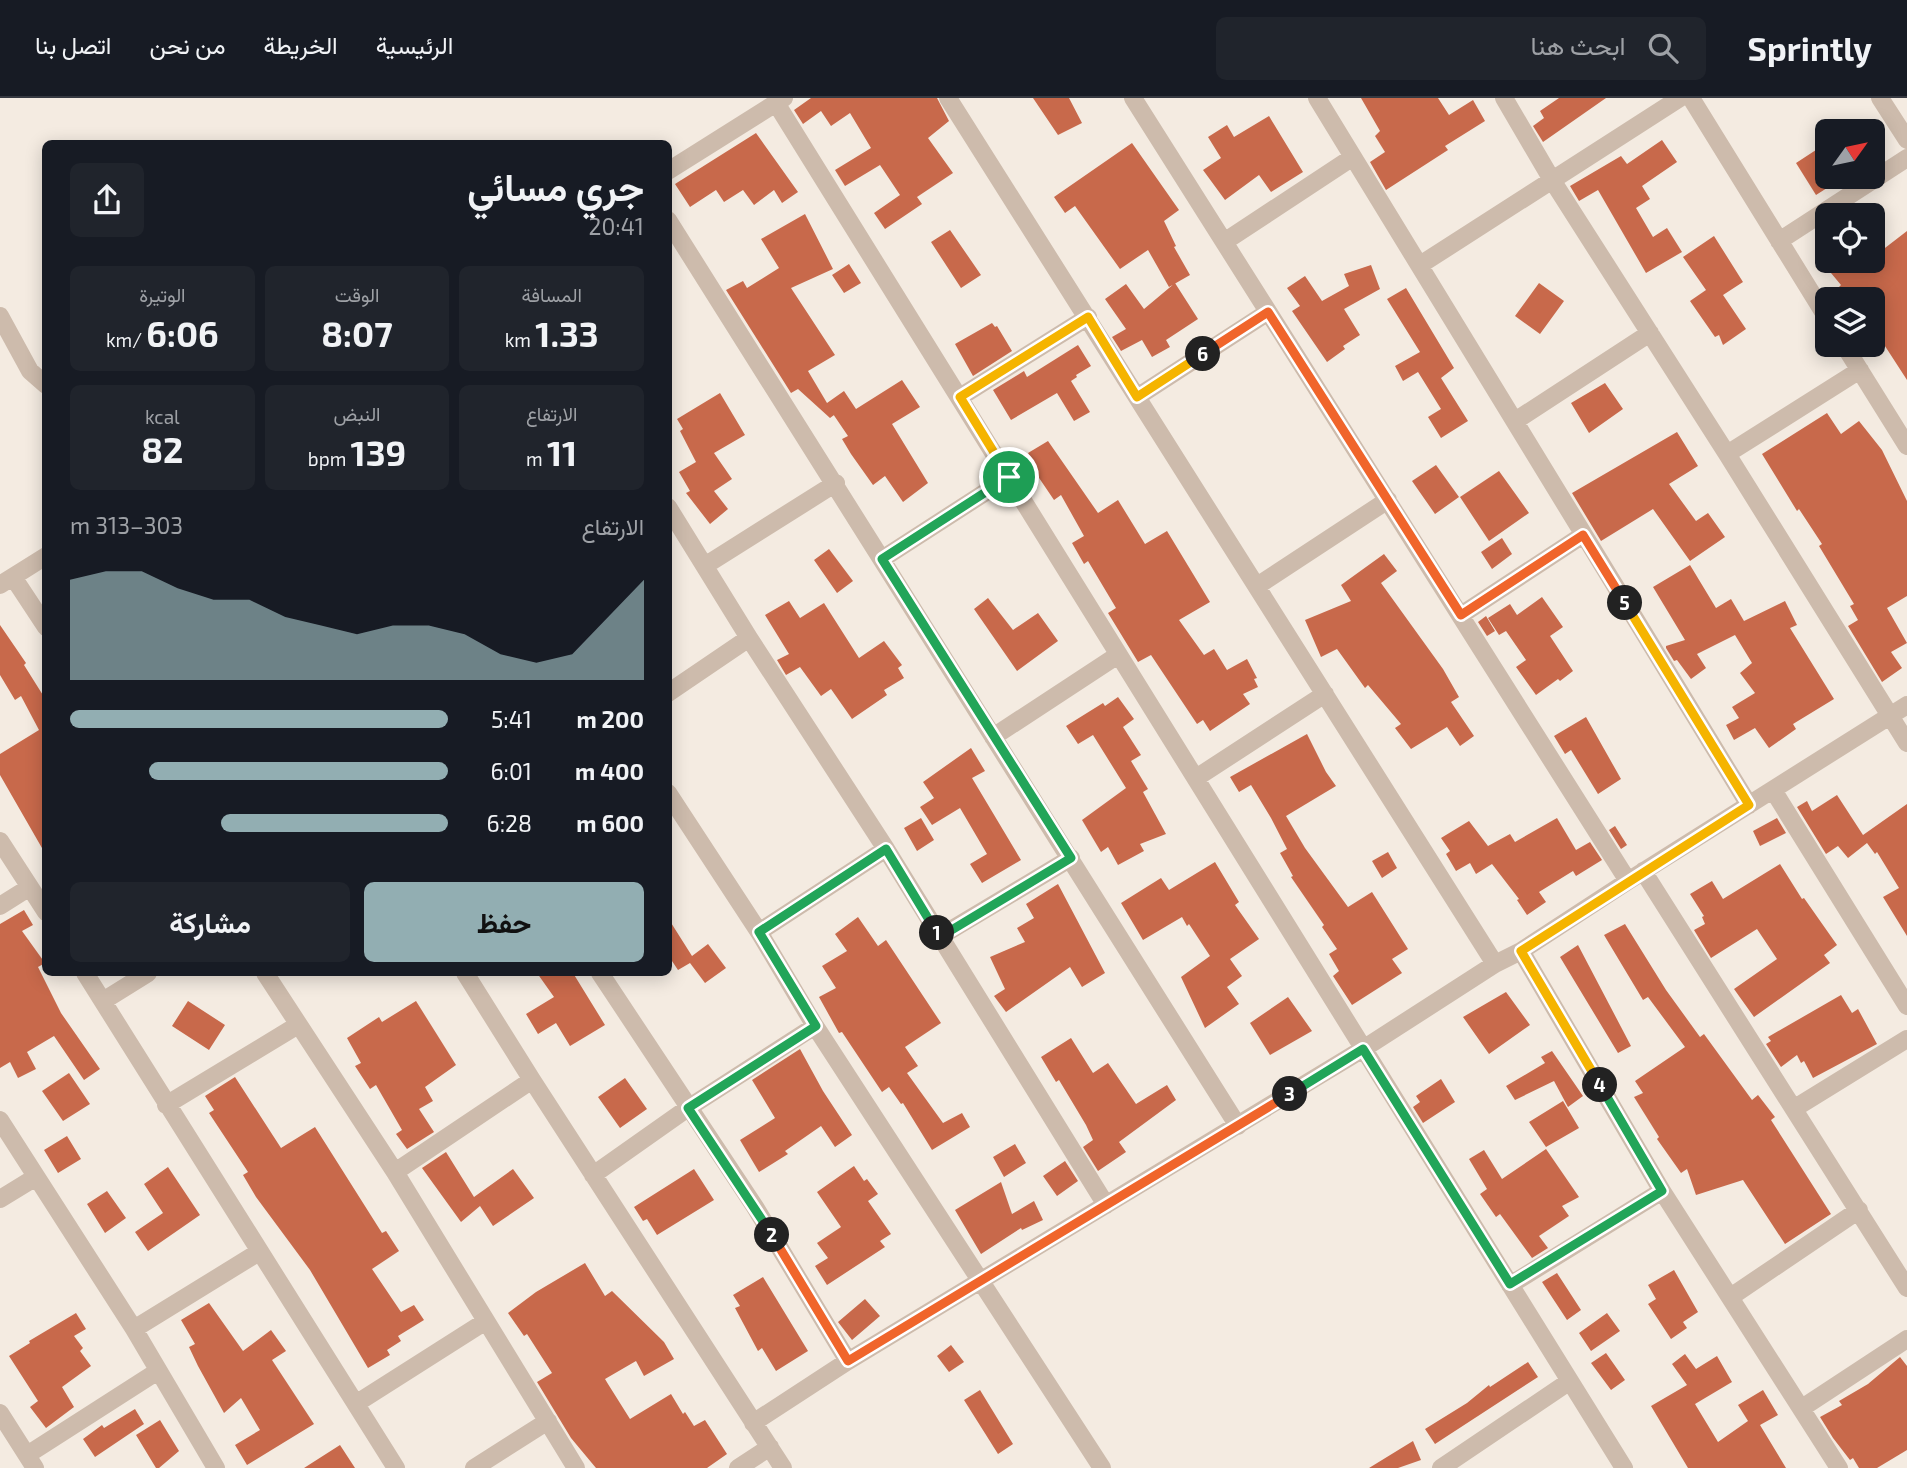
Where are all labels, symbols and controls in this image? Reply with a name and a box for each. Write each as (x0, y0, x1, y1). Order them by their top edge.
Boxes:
search box (1216, 17, 1706, 80)
text: Sprintly (1748, 28, 1872, 68)
text: ابحث هنا (1531, 29, 1626, 60)
icon: search (1644, 29, 1682, 67)
text: اتصل بنا (35, 30, 111, 59)
text: من نحن (149, 30, 225, 59)
text: الخريطة (263, 30, 338, 59)
text: الرئيسية (376, 30, 453, 59)
north arrow (1815, 119, 1885, 189)
map controls (1815, 119, 1885, 357)
button: share (70, 163, 144, 237)
text: جري مسائي (467, 163, 644, 209)
button: locate (1815, 203, 1885, 273)
text: 20:41 (588, 212, 644, 240)
text: الوتيرة (139, 283, 186, 306)
text: الوقت (335, 283, 379, 306)
text: المسافة (522, 283, 582, 306)
button: layers (1815, 287, 1885, 357)
text: 6:06 (146, 312, 219, 354)
text: 8:07 (321, 312, 393, 354)
text: 1.33 (535, 312, 599, 354)
text: /km (106, 328, 146, 351)
text: km (505, 328, 535, 351)
pin: 6 (1186, 336, 1220, 372)
text: 6 (1197, 342, 1208, 365)
text: النبض (334, 402, 381, 425)
text: الارتفاع (526, 402, 577, 425)
text: kcal (145, 405, 180, 428)
text: 82 (141, 428, 183, 470)
text: 139 (351, 431, 406, 473)
text: 11 (547, 431, 577, 473)
text: bpm (308, 447, 351, 470)
text: m (526, 447, 547, 470)
pin (979, 447, 1039, 507)
icon: arrive (990, 458, 1028, 496)
text: 303–313 m (70, 511, 183, 539)
text: الارتفاع (582, 512, 644, 540)
pin: 5 (1608, 586, 1642, 620)
text: 5 (1619, 591, 1630, 614)
text: 5:41 (491, 705, 532, 733)
text: 200 m (576, 705, 644, 733)
text: 6:01 (490, 757, 532, 785)
text: 400 m (575, 757, 644, 785)
text: 6:28 (487, 809, 532, 837)
text: 600 m (576, 809, 644, 837)
button: مشاركة (70, 882, 350, 962)
button: حفظ (364, 882, 644, 962)
pin: 1 (920, 916, 954, 950)
text: 1 (932, 921, 941, 944)
pin: 4 (1582, 1068, 1618, 1102)
text: 4 (1593, 1073, 1606, 1096)
pin: 3 (1272, 1076, 1308, 1112)
text: 3 (1284, 1082, 1295, 1105)
pin: 2 (754, 1218, 790, 1252)
text: 2 (766, 1223, 777, 1246)

